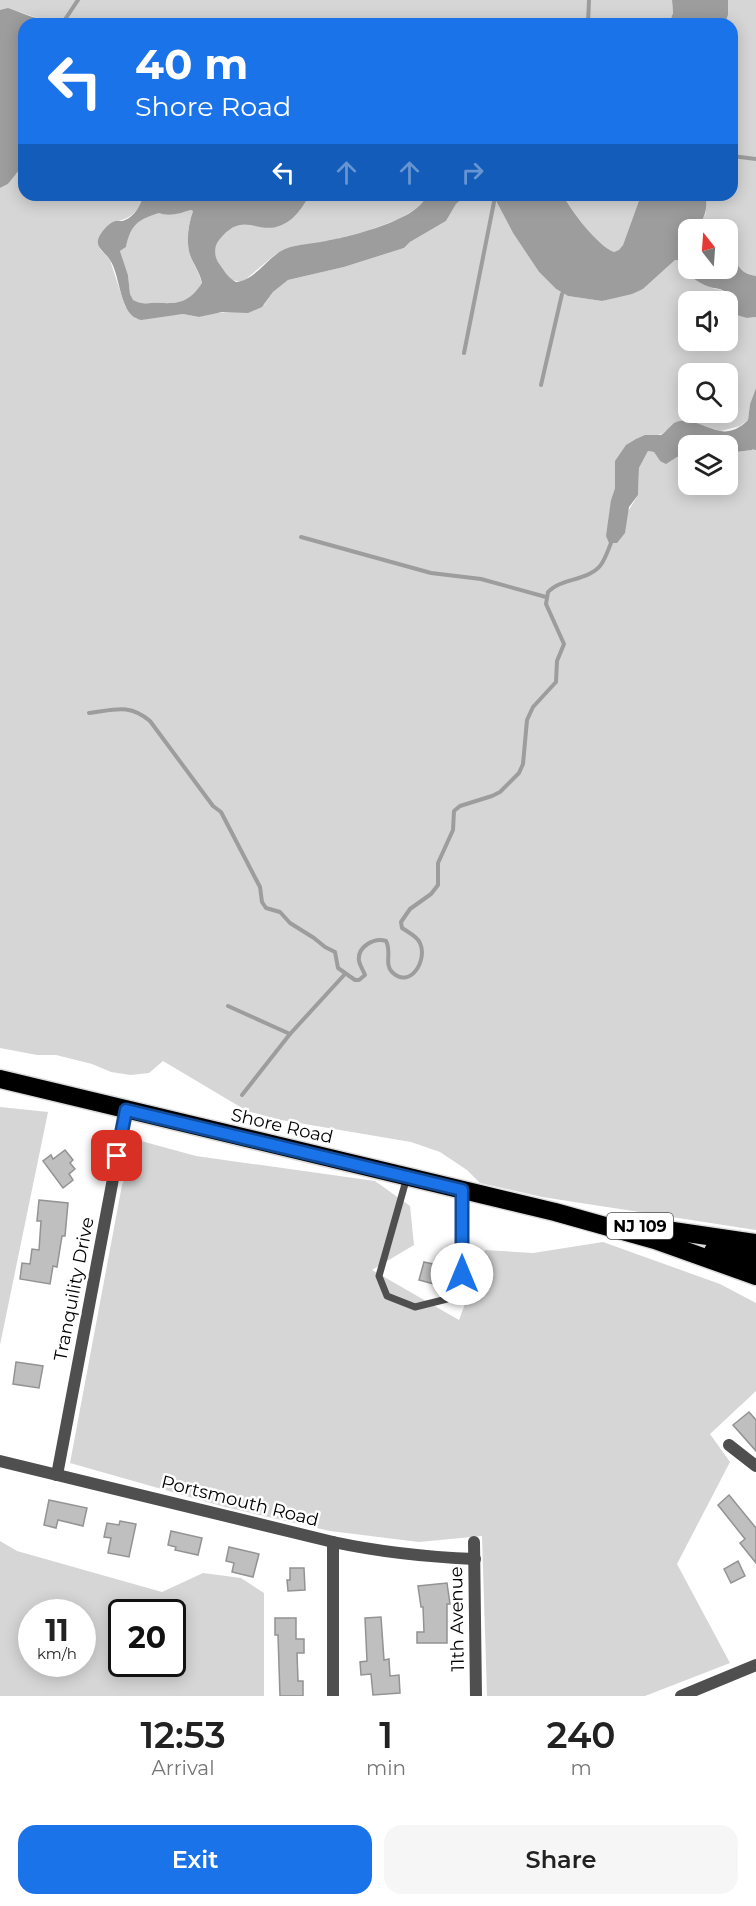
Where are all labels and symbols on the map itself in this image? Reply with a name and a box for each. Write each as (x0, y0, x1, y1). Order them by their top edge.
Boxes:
north arrow (678, 219, 738, 279)
street label: Shore Road (229, 1104, 335, 1148)
pin (91, 1130, 142, 1181)
road number: NJ 109 (607, 1213, 673, 1239)
street label: Tranquility Drive (49, 1215, 99, 1363)
position arrow (430, 1242, 494, 1306)
street label: Portsmouth Road (159, 1471, 321, 1531)
street label: 11th Avenue (445, 1566, 469, 1672)
speed limit sign: 20 (108, 1599, 186, 1677)

